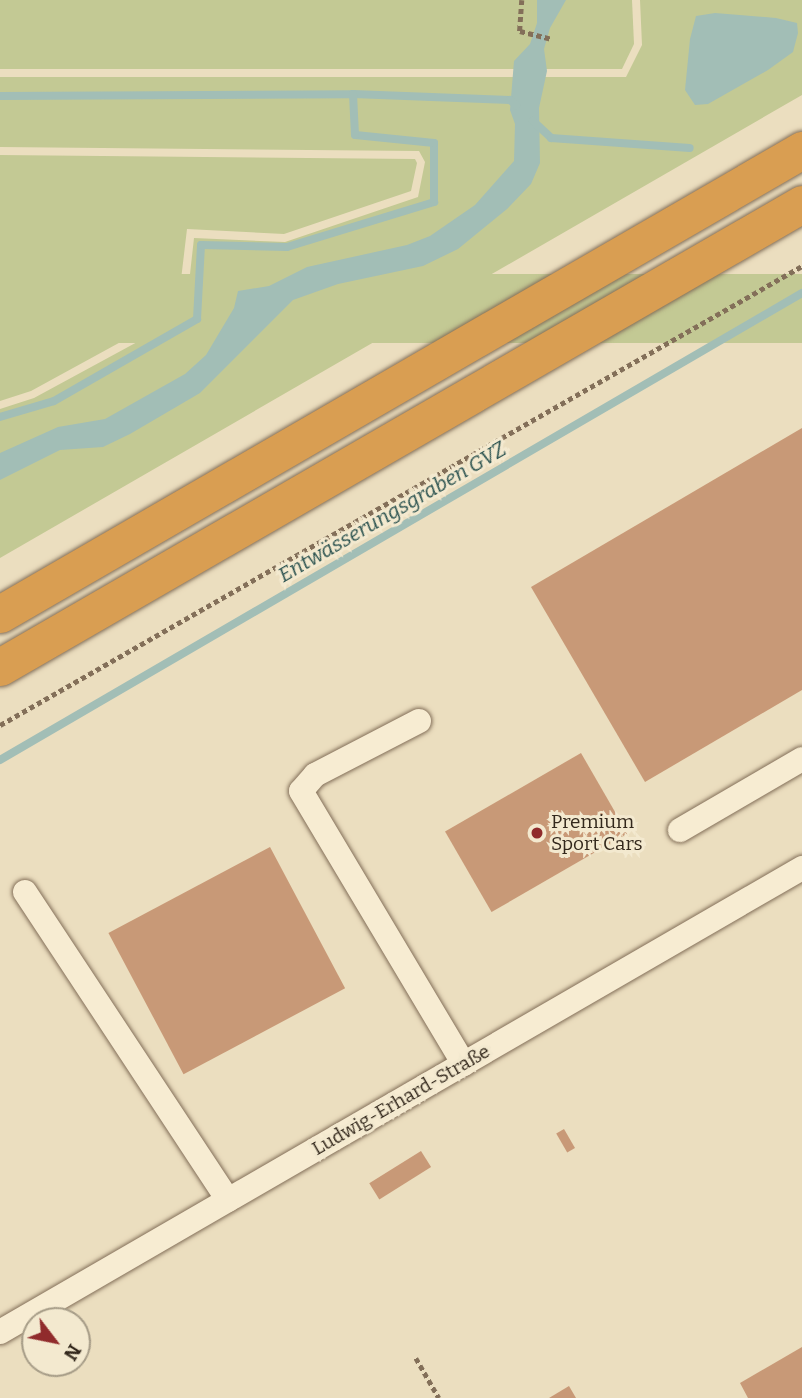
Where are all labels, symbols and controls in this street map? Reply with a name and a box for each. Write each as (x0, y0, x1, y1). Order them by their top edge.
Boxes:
water label: Entwässerungsgraben GVZ (274, 436, 510, 588)
place label: Premium Sport Cars (551, 811, 643, 855)
marker: Premium Sport Cars (529, 825, 545, 841)
street label: Ludwig-Erhard-Straße (308, 1040, 494, 1160)
north arrow (21, 1307, 91, 1377)
text: N (59, 1340, 86, 1365)

